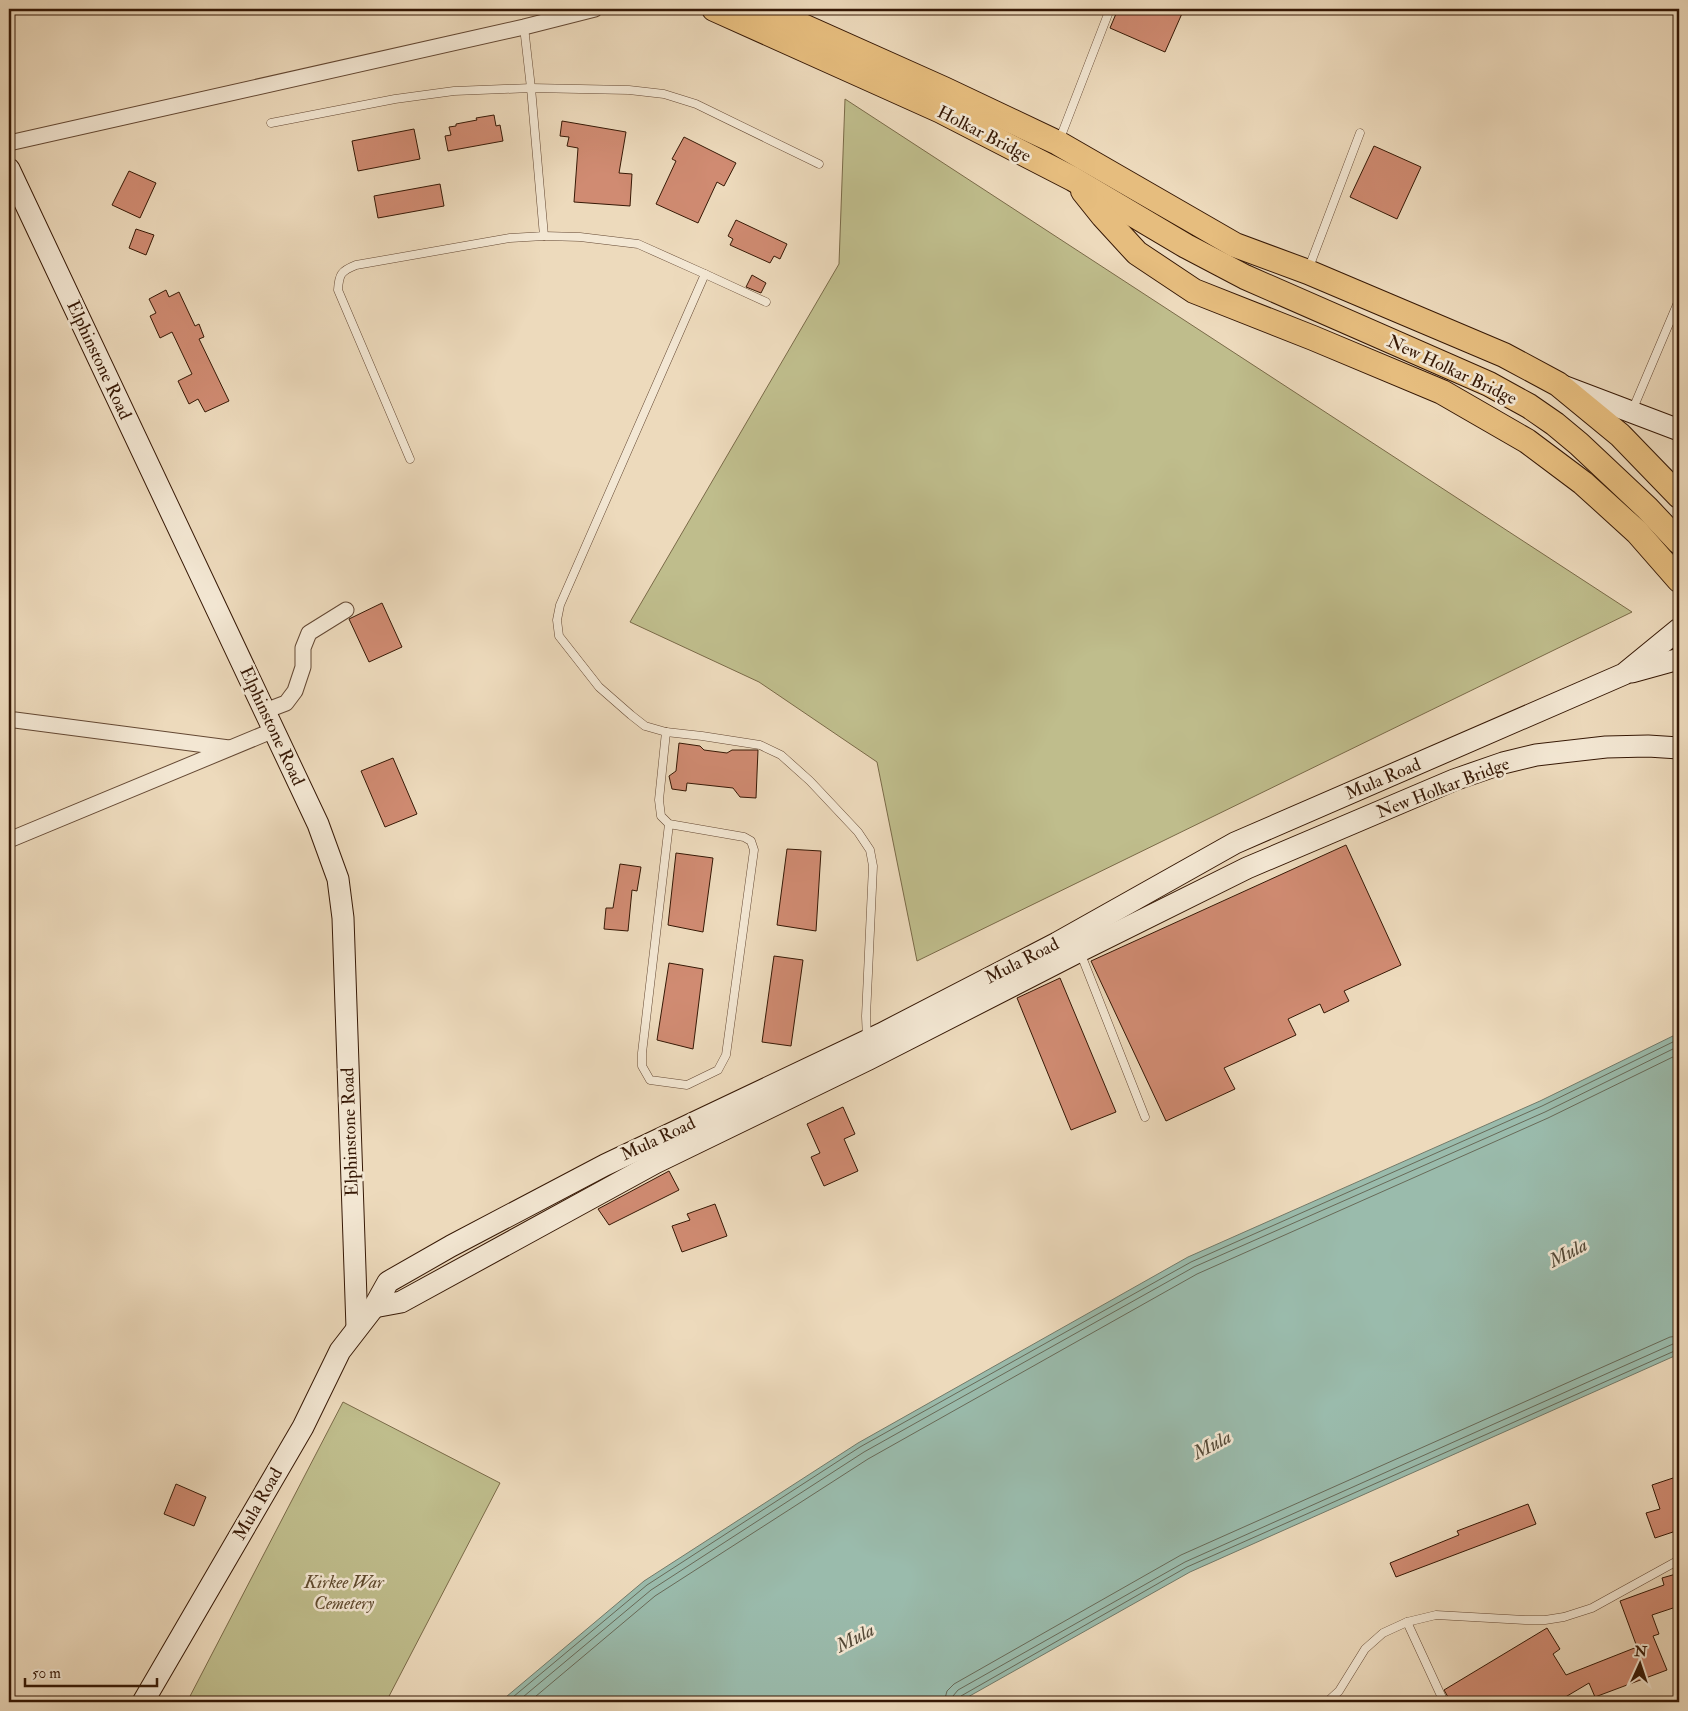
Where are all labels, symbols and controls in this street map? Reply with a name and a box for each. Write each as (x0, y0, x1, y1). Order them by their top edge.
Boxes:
street label: Holkar Bridge (933, 101, 1035, 168)
street label: Elphinstone Road (61, 297, 137, 423)
street label: New Holkar Bridge (1383, 330, 1521, 410)
street label: Elphinstone Road (234, 663, 310, 789)
street label: New Holkar Bridge (1373, 752, 1513, 824)
street label: Mula Road (1342, 753, 1424, 805)
street label: Mula Road (981, 933, 1063, 989)
street label: Elphinstone Road (336, 1067, 364, 1197)
street label: Mula Road (617, 1112, 699, 1166)
water label: Mula (1544, 1233, 1592, 1274)
water label: Mula (1188, 1425, 1236, 1466)
street label: Mula Road (228, 1464, 288, 1544)
park label: Kirkee War Cemetery (303, 1571, 385, 1615)
water label: Mula (831, 1618, 879, 1659)
north arrow (1616, 1638, 1666, 1688)
text: N (1633, 1643, 1648, 1660)
scale bar (25, 1656, 158, 1688)
text: 50 m (32, 1664, 61, 1683)

